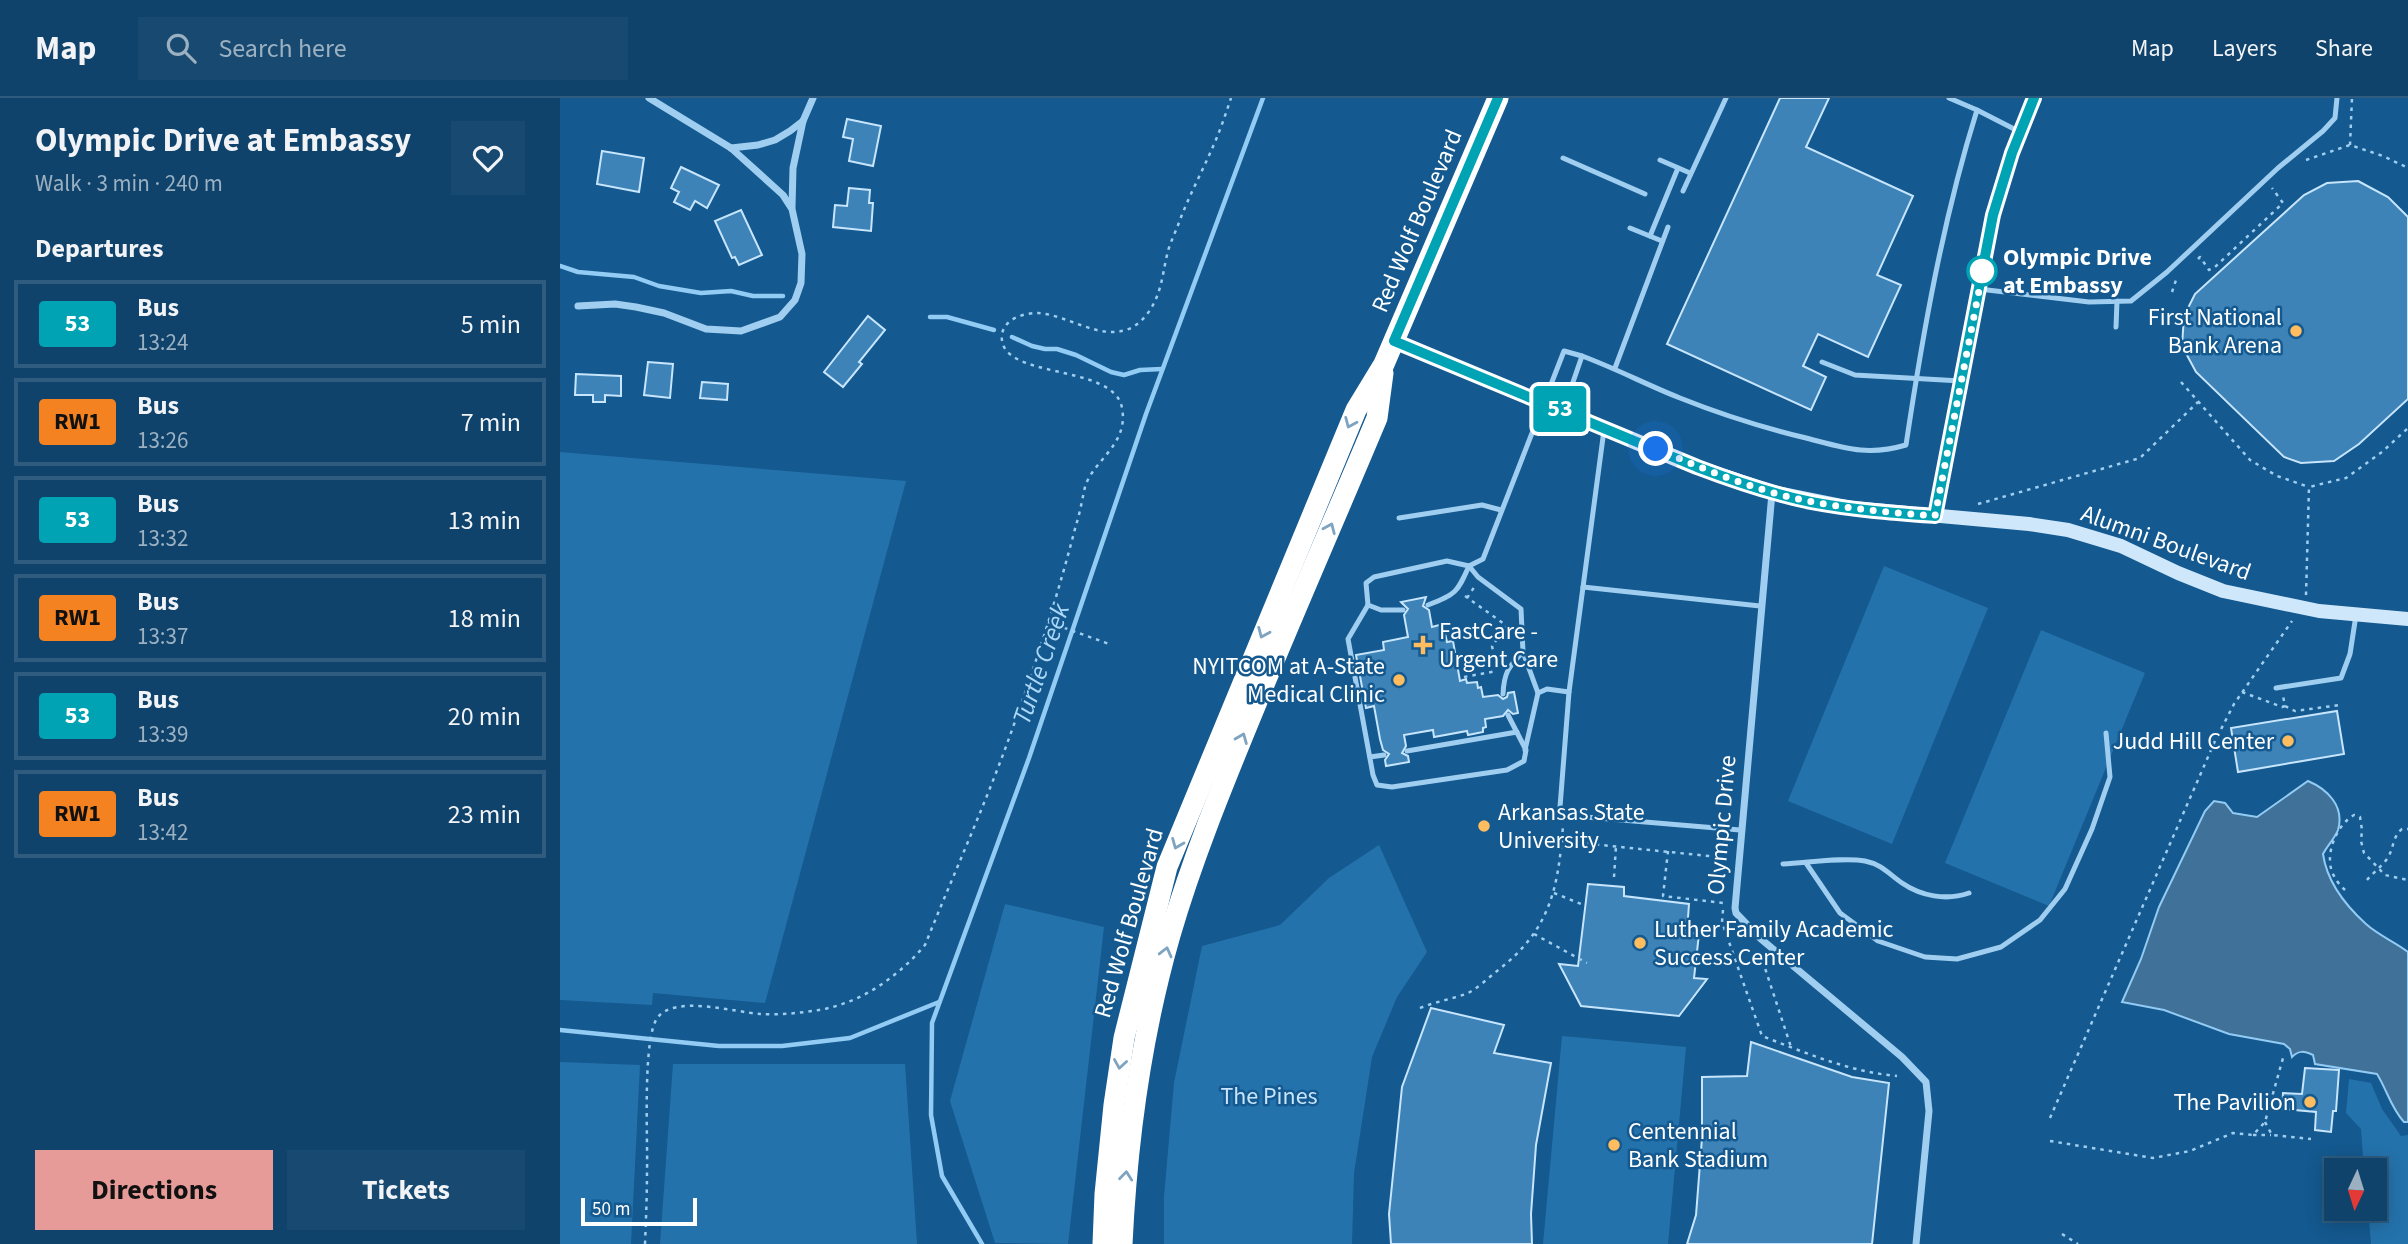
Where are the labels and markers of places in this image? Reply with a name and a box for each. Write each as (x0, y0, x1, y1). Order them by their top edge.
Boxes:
place label: Olympic Drive at Embassy (2003, 240, 2152, 303)
marker: Olympic Drive at Embassy (1967, 256, 1997, 286)
place label: First National Bank Arena (2148, 300, 2282, 363)
marker: First National Bank Arena (2288, 323, 2304, 339)
place label: FastCare - Urgent Care (1439, 614, 1558, 677)
marker: FastCare - Urgent Care (1413, 635, 1433, 655)
place label: NYITCOM at A-State Medical Clinic (1192, 649, 1385, 712)
marker: NYITCOM at A-State Medical Clinic (1391, 672, 1407, 688)
place label: Judd Hill Center (2113, 724, 2275, 759)
marker: Judd Hill Center (2280, 733, 2296, 749)
place label: Arkansas State University (1498, 795, 1645, 858)
marker: Arkansas State University (1476, 818, 1492, 834)
place label: Luther Family Academic Success Center (1654, 912, 1894, 975)
marker: Luther Family Academic Success Center (1632, 935, 1648, 951)
place label: The Pavilion (2173, 1085, 2296, 1120)
marker: The Pavilion (2302, 1094, 2318, 1110)
place label: Centennial Bank Stadium (1628, 1114, 1768, 1177)
marker: Centennial Bank Stadium (1606, 1137, 1622, 1153)

